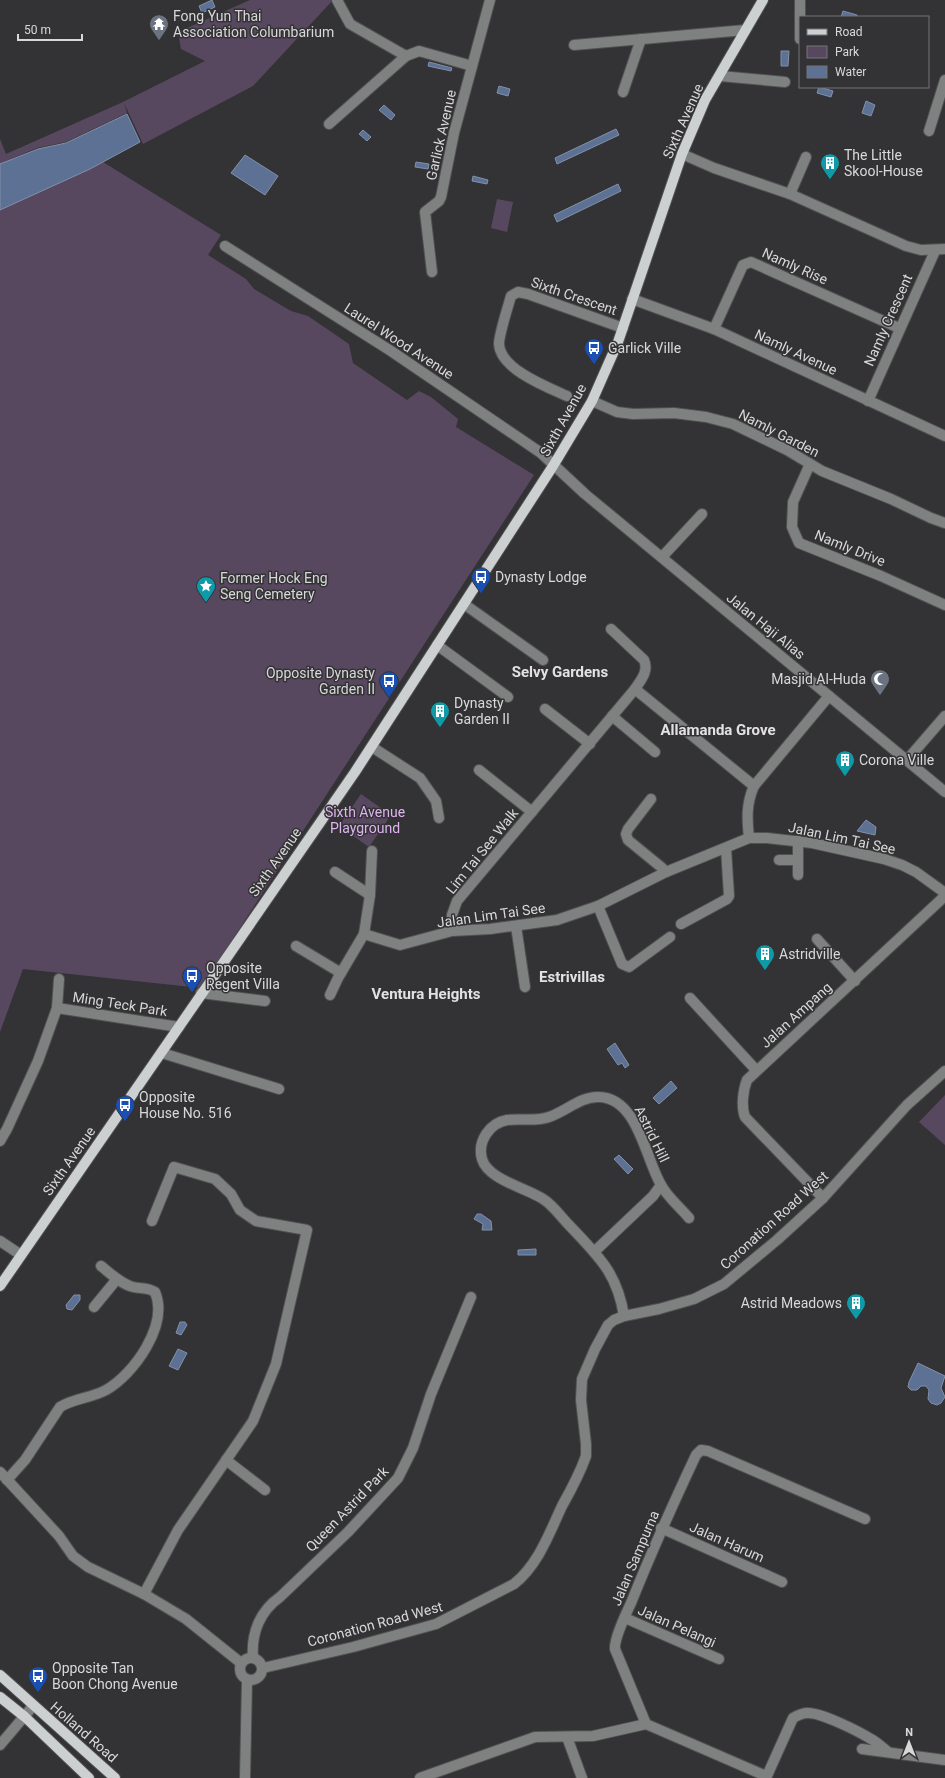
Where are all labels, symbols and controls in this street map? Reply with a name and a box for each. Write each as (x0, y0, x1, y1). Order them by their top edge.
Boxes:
place label: Fong Yun Thai Association Columbarium (173, 8, 334, 40)
temple icon: Fong Yun Thai Association Columbarium (148, 13, 170, 41)
scale bar (18, 16, 82, 42)
legend (799, 16, 929, 88)
text: 50 m (24, 23, 51, 37)
text: Road (835, 25, 863, 39)
text: Park (835, 45, 860, 59)
text: Water (835, 65, 866, 79)
street label: Sixth Avenue (659, 81, 707, 161)
street label: Garlick Avenue (423, 88, 459, 182)
place label: The Little Skool-House (844, 147, 923, 179)
building icon: The Little Skool-House (819, 152, 841, 180)
street label: Namly Rise (760, 244, 830, 288)
street label: Namly Crescent (861, 271, 916, 368)
street label: Sixth Crescent (529, 274, 619, 318)
street label: Laurel Wood Avenue (341, 300, 457, 382)
street label: Namly Avenue (752, 326, 840, 378)
bus stop icon: Garlick Ville (583, 337, 605, 365)
place label: Garlick Ville (608, 340, 681, 356)
street label: Sixth Avenue (537, 381, 589, 459)
street label: Namly Garden (736, 406, 822, 460)
street label: Namly Drive (812, 527, 888, 569)
bus stop icon: Dynasty Lodge (470, 566, 492, 594)
place label: Dynasty Lodge (495, 569, 587, 585)
place label: Former Hock Eng Seng Cemetery (220, 570, 328, 602)
place icon: Former Hock Eng Seng Cemetery (195, 575, 217, 603)
street label: Jalan Haji Alias (724, 590, 808, 662)
district label: Selvy Gardens (512, 663, 609, 681)
place label: Opposite Dynasty Garden II (266, 665, 375, 697)
mosque icon: Masjid Al-Huda (869, 668, 891, 696)
bus stop icon: Opposite Dynasty Garden II (378, 670, 400, 698)
place label: Masjid Al-Huda (771, 671, 866, 687)
place label: Dynasty Garden II (454, 695, 510, 727)
building icon: Dynasty Garden II (429, 700, 451, 728)
district label: Allamanda Grove (660, 721, 776, 739)
building icon: Corona Ville (834, 749, 856, 777)
place label: Corona Ville (859, 752, 934, 768)
park label: Sixth Avenue Playground (325, 804, 405, 836)
street label: Lim Tai See Walk (443, 804, 522, 897)
street label: Jalan Lim Tai See (787, 819, 897, 857)
street label: Sixth Avenue (245, 825, 305, 899)
street label: Jalan Lim Tai See (436, 899, 546, 931)
building icon: Astridville (754, 943, 776, 971)
place label: Astridville (779, 946, 840, 962)
place label: Opposite Regent Villa (206, 960, 280, 992)
bus stop icon: Opposite Regent Villa (181, 965, 203, 993)
district label: Estrivillas (539, 968, 605, 986)
street label: Jalan Ampang (757, 979, 835, 1051)
district label: Ventura Heights (372, 985, 481, 1003)
street label: Ming Teck Park (72, 989, 169, 1020)
place label: Opposite House No. 516 (139, 1089, 232, 1121)
bus stop icon: Opposite House No. 516 (114, 1094, 136, 1122)
street label: Astrid Hill (632, 1103, 672, 1165)
street label: Sixth Avenue (39, 1124, 99, 1198)
street label: Coronation Road West (717, 1167, 831, 1273)
building icon: Astrid Meadows (845, 1292, 867, 1320)
place label: Astrid Meadows (741, 1295, 842, 1311)
street label: Queen Astrid Park (302, 1462, 392, 1555)
street label: Jalan Sampurna (608, 1508, 662, 1608)
street label: Jalan Harum (687, 1518, 767, 1566)
street label: Coronation Road West (306, 1598, 445, 1650)
street label: Jalan Pelangi (635, 1602, 719, 1650)
place label: Opposite Tan Boon Chong Avenue (52, 1660, 178, 1692)
bus stop icon: Opposite Tan Boon Chong Avenue (27, 1665, 49, 1693)
street label: Holland Road (47, 1699, 121, 1765)
north arrow (889, 1722, 929, 1762)
text: N (905, 1726, 913, 1739)

